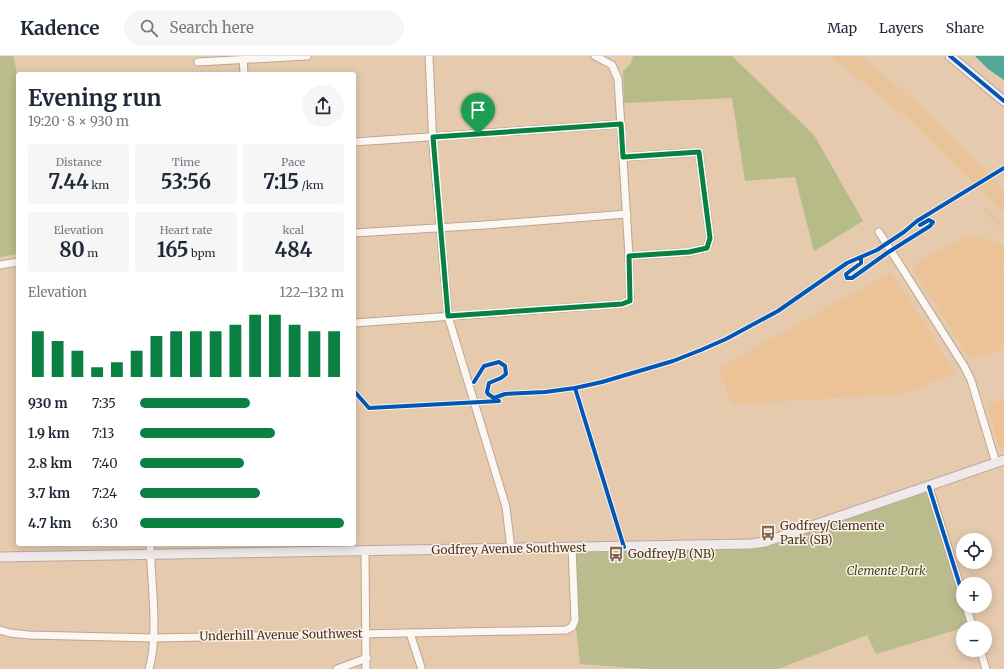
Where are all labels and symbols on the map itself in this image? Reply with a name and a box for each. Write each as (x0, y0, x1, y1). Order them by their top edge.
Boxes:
pin (461, 93, 495, 134)
place label: Godfrey/Clemente Park (SB) (780, 518, 884, 547)
bus stop icon: Godfrey/Clemente Park (SB) (759, 524, 777, 542)
street label: Godfrey Avenue Southwest (431, 540, 587, 557)
bus stop icon: Godfrey/B (NB) (607, 545, 625, 563)
place label: Godfrey/B (NB) (628, 546, 715, 561)
park label: Clemente Park (847, 563, 926, 578)
street label: Underhill Avenue Southwest (199, 626, 363, 643)

